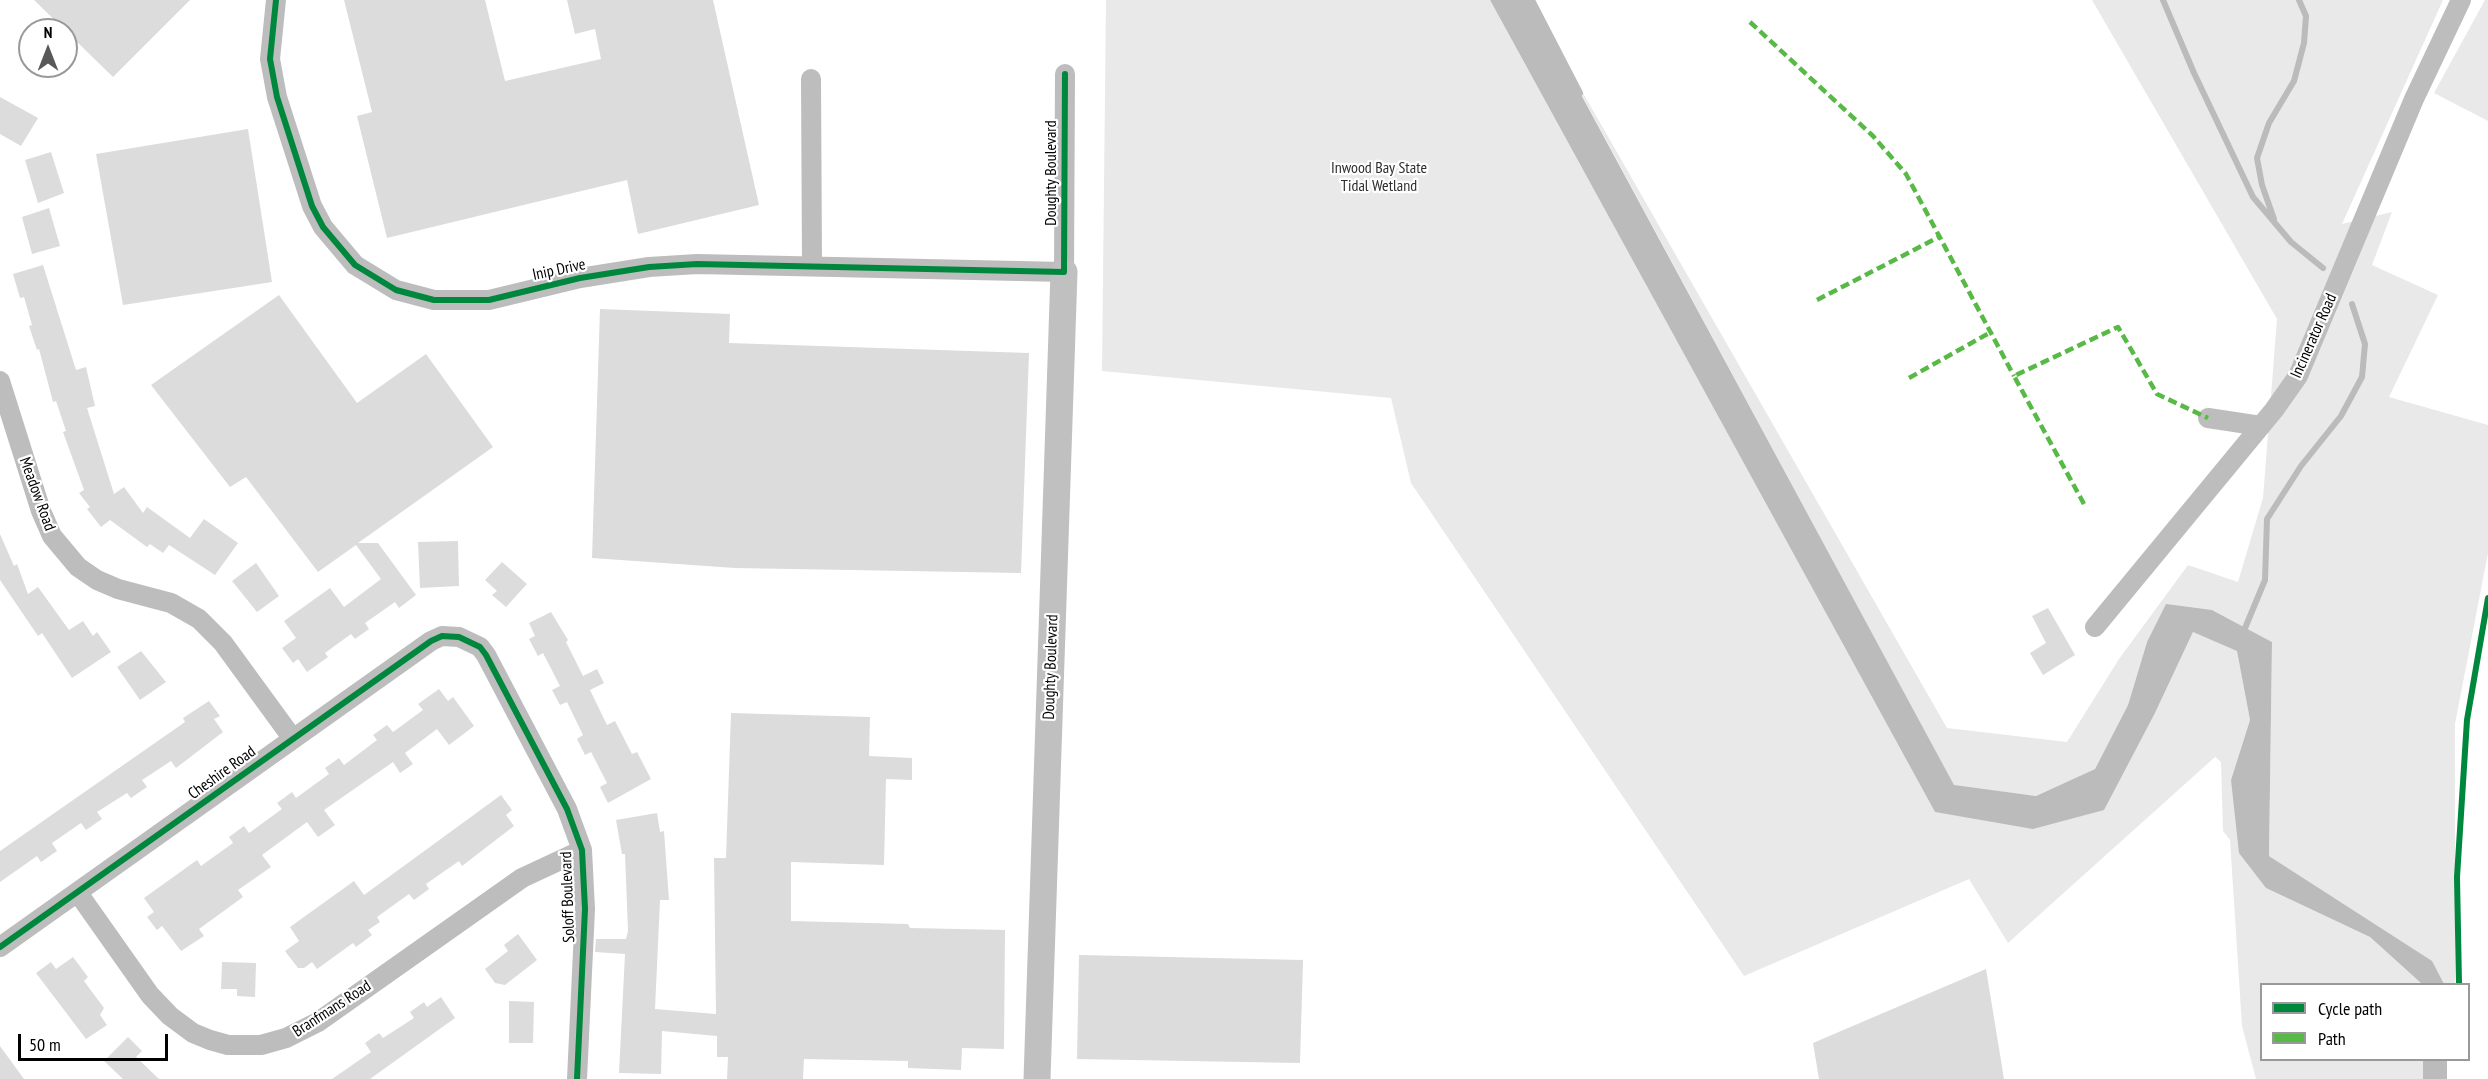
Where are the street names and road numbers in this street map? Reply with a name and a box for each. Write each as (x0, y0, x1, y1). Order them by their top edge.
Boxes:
street label: Doughty Boulevard (1041, 120, 1061, 226)
street label: Inip Drive (531, 255, 587, 285)
street label: Incinerator Road (2287, 291, 2341, 381)
street label: Meadow Road (15, 455, 59, 533)
street label: Doughty Boulevard (1040, 614, 1062, 720)
street label: Cheshire Road (185, 742, 259, 804)
street label: Soloff Boulevard (557, 851, 579, 943)
street label: Branfmans Road (289, 977, 375, 1041)

